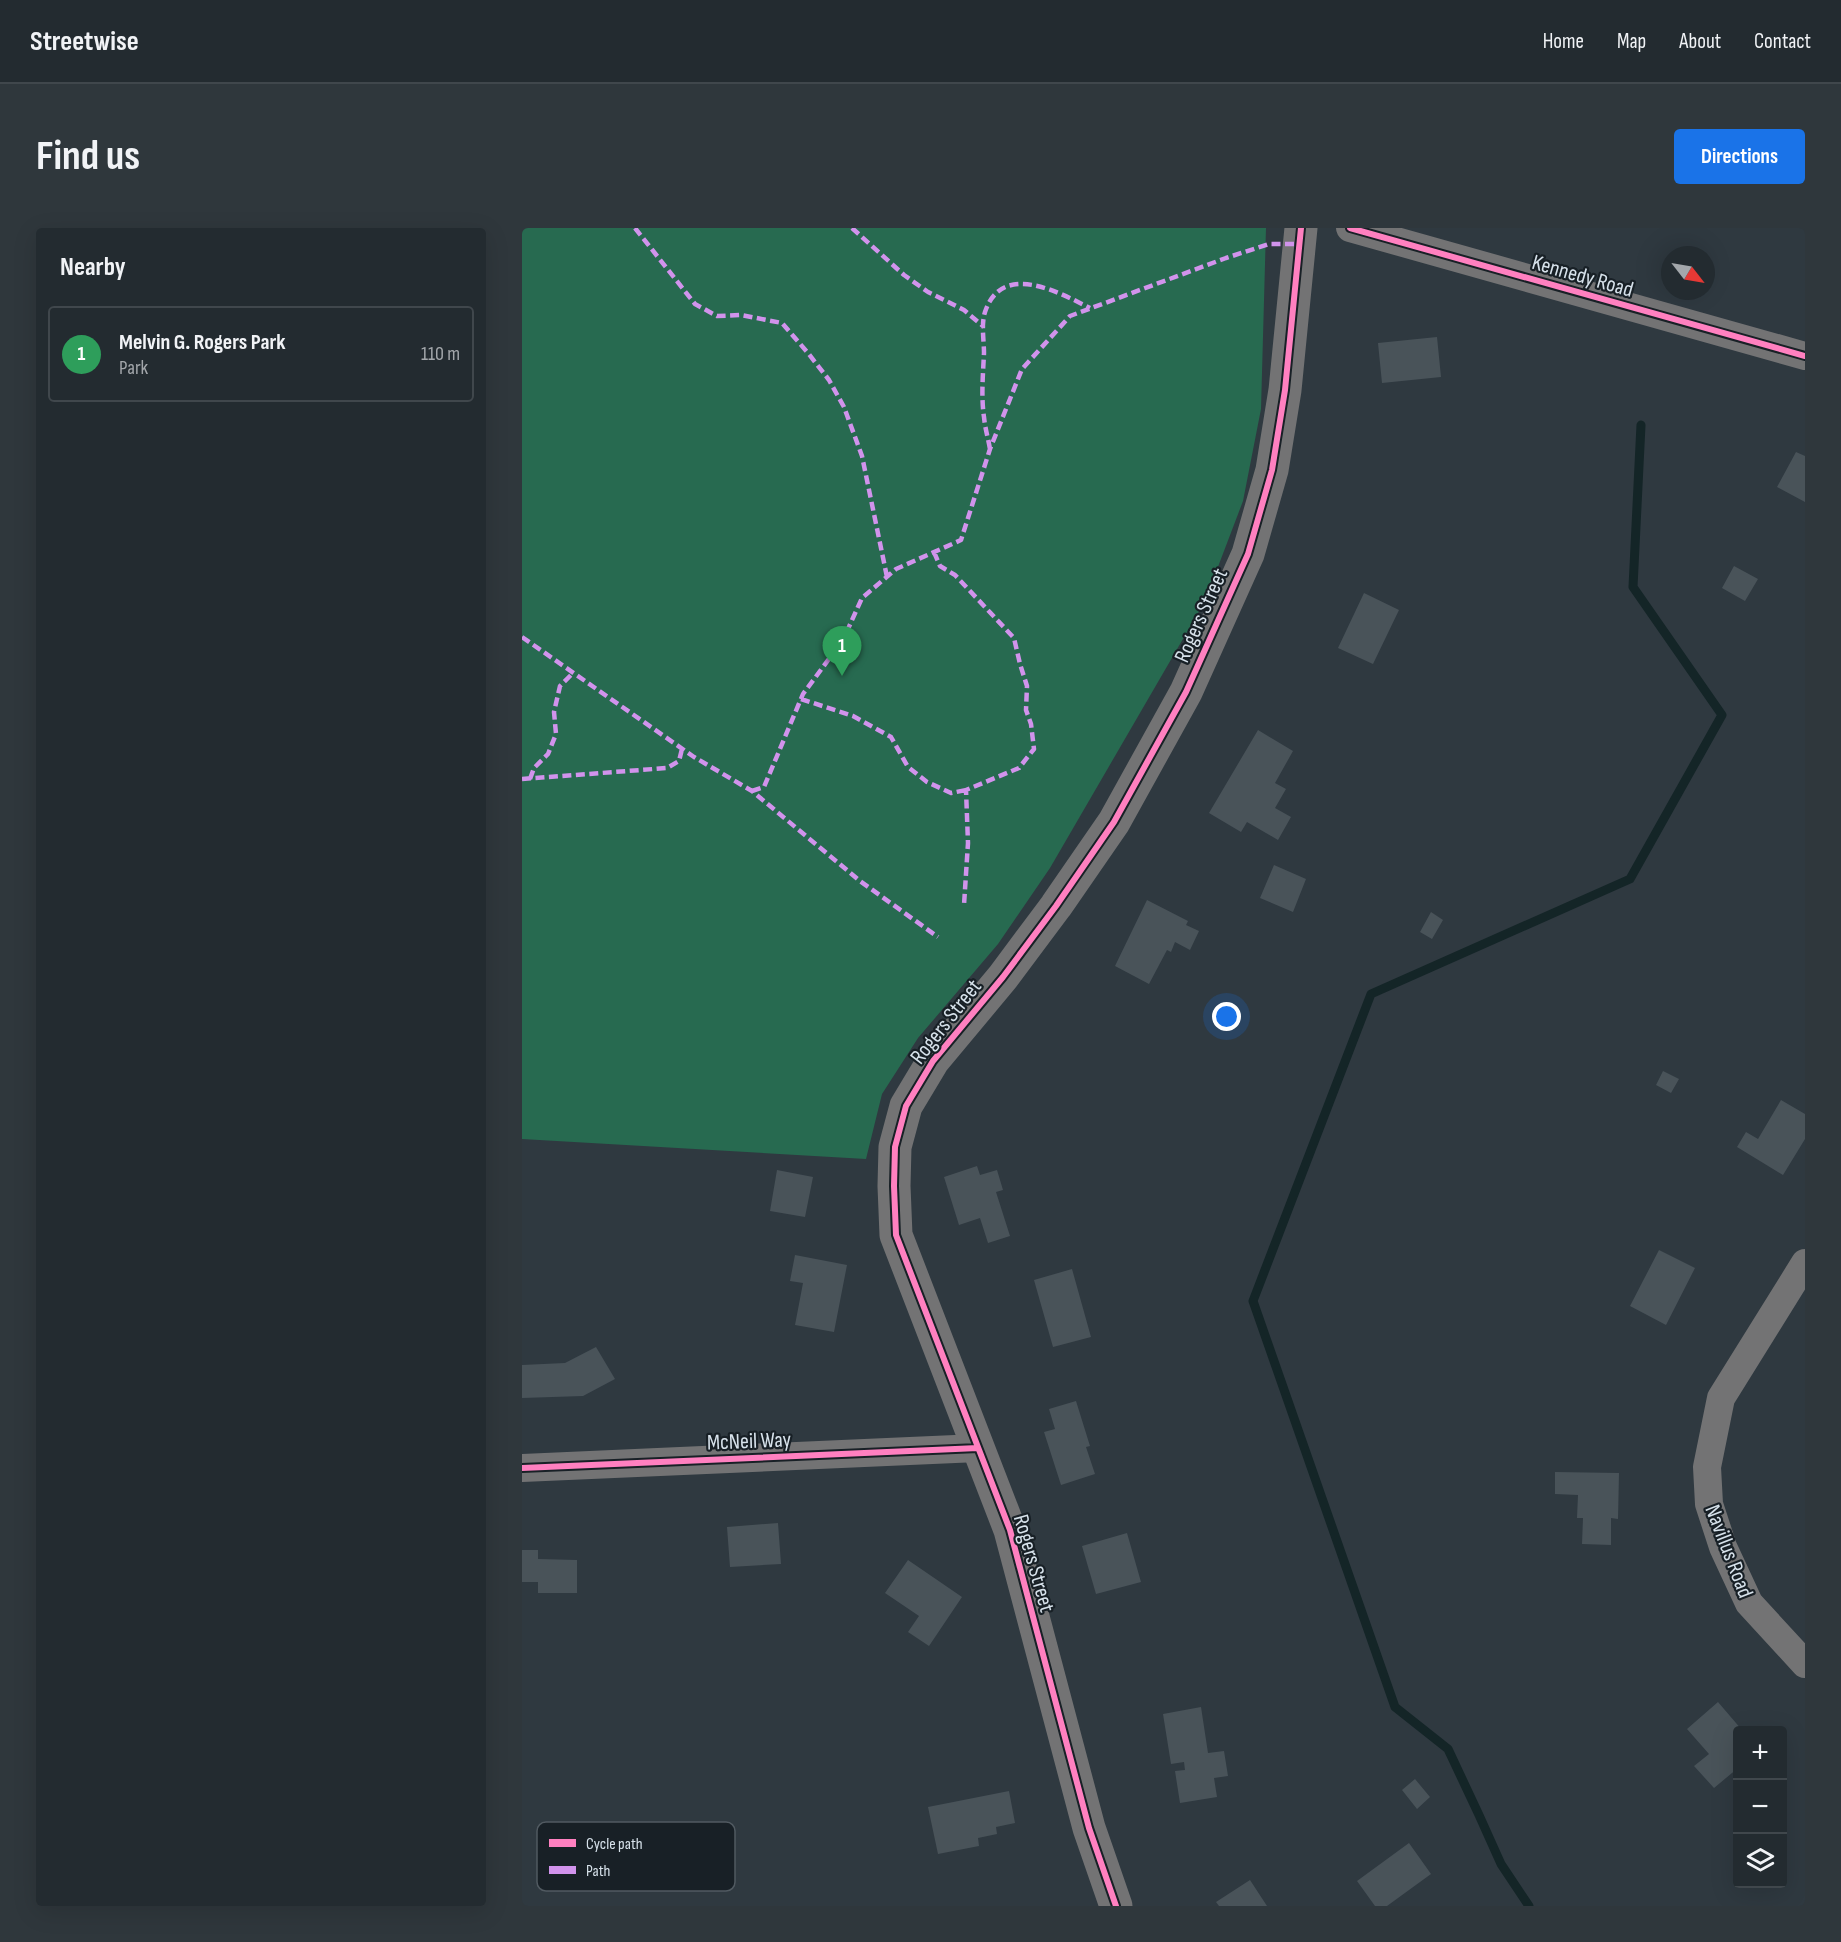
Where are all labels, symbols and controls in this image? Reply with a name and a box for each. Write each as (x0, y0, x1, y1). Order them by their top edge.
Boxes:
text: Streetwise (30, 25, 139, 58)
text: Home (1543, 29, 1584, 54)
text: Map (1617, 29, 1646, 54)
text: About (1679, 29, 1721, 54)
text: Contact (1754, 29, 1811, 54)
button: Directions (1674, 129, 1805, 184)
text: Find us (36, 131, 140, 182)
north arrow (1661, 246, 1715, 300)
street label: Kennedy Road (1529, 249, 1636, 304)
text: Nearby (60, 252, 126, 283)
text: Melvin G. Rogers Park (119, 329, 286, 356)
text: 1 (78, 342, 85, 366)
text: 110 m (421, 342, 460, 366)
text: Park (119, 356, 148, 380)
street label: Rogers Street (1169, 564, 1234, 667)
pin: 1 (822, 626, 862, 676)
street label: Rogers Street (905, 974, 988, 1070)
your location (1212, 1002, 1241, 1031)
street label: McNeil Way (707, 1427, 792, 1456)
street label: Navillus Road (1699, 1501, 1759, 1602)
street label: Rogers Street (1007, 1511, 1060, 1616)
map controls (1733, 1726, 1787, 1888)
button: + (1733, 1726, 1787, 1780)
button: − (1733, 1780, 1787, 1834)
legend (537, 1822, 735, 1891)
button: layers (1733, 1834, 1787, 1888)
text: Cycle path (586, 1835, 643, 1854)
text: Path (586, 1862, 610, 1881)

